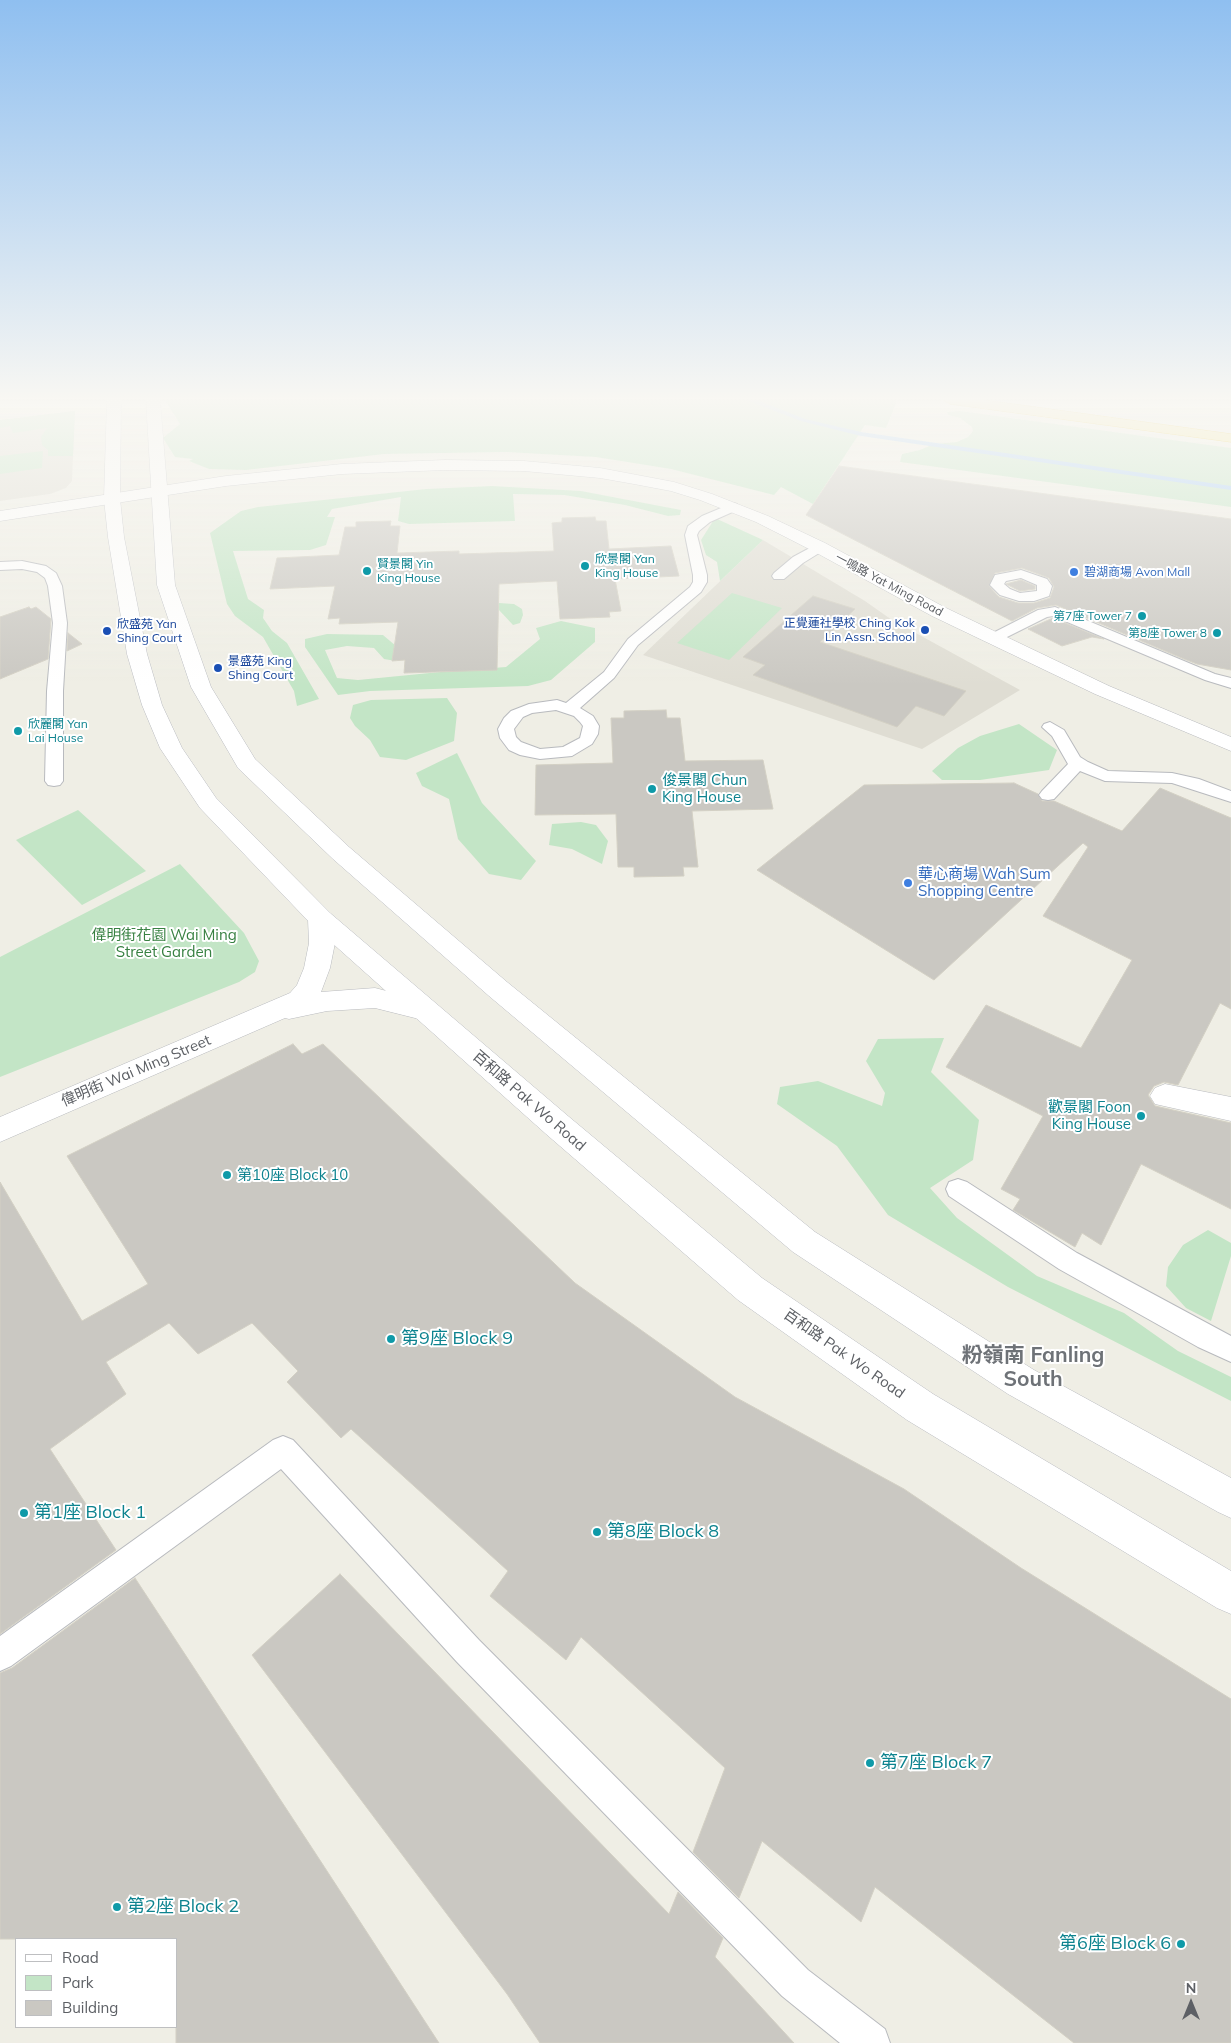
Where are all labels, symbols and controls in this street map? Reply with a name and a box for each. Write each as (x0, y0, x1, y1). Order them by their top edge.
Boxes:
street label: 一鳴路 Yat Ming Road (833, 550, 945, 620)
place label: 欣景閣 Yan King House (595, 552, 658, 580)
place label: 賢景閣 Yin King House (377, 557, 440, 585)
marker: 欣景閣 Yan King House (579, 560, 591, 572)
marker: 賢景閣 Yin King House (361, 565, 373, 577)
place label: 碧湖商場 Avon Mall (1084, 565, 1190, 579)
marker: 碧湖商場 Avon Mall (1068, 566, 1080, 578)
place label: 第7座 Tower 7 (1053, 609, 1132, 623)
marker: 第7座 Tower 7 (1136, 610, 1148, 622)
place label: 正覺蓮社學校 Ching Kok Lin Assn. School (784, 616, 915, 644)
place label: 欣盛苑 Yan Shing Court (117, 617, 182, 645)
marker: 正覺蓮社學校 Ching Kok Lin Assn. School (919, 624, 931, 636)
marker: 欣盛苑 Yan Shing Court (101, 625, 113, 637)
place label: 第8座 Tower 8 (1128, 626, 1207, 640)
marker: 第8座 Tower 8 (1211, 627, 1223, 639)
place label: 景盛苑 King Shing Court (228, 654, 293, 682)
marker: 景盛苑 King Shing Court (212, 662, 224, 674)
place label: 欣麗閣 Yan Lai House (28, 717, 88, 745)
marker: 欣麗閣 Yan Lai House (12, 725, 24, 737)
place label: 俊景閣 Chun King House (662, 771, 747, 806)
marker: 俊景閣 Chun King House (646, 783, 658, 795)
place label: 華心商場 Wah Sum Shopping Centre (918, 865, 1051, 900)
marker: 華心商場 Wah Sum Shopping Centre (902, 877, 914, 889)
park label: 偉明街花園 Wai Ming Street Garden (91, 926, 237, 961)
street label: 偉明街 Wai Ming Street (58, 1031, 214, 1111)
street label: 百和路 Pak Wo Road (469, 1047, 589, 1155)
place label: 歡景閣 Foon King House (1048, 1098, 1131, 1133)
marker: 歡景閣 Foon King House (1135, 1110, 1147, 1122)
place label: 第10座 Block 10 (237, 1166, 348, 1184)
marker: 第10座 Block 10 (221, 1169, 233, 1181)
street label: 百和路 Pak Wo Road (780, 1305, 908, 1403)
place label: 第9座 Block 9 (401, 1328, 513, 1350)
marker: 第9座 Block 9 (385, 1333, 397, 1345)
district label: 粉嶺南 Fanling South (962, 1343, 1104, 1393)
place label: 第1座 Block 1 (34, 1502, 146, 1524)
marker: 第1座 Block 1 (18, 1507, 30, 1519)
place label: 第8座 Block 8 (607, 1521, 719, 1543)
marker: 第8座 Block 8 (591, 1526, 603, 1538)
place label: 第7座 Block 7 (880, 1752, 992, 1774)
marker: 第7座 Block 7 (864, 1757, 876, 1769)
place label: 第2座 Block 2 (127, 1896, 239, 1918)
marker: 第2座 Block 2 (111, 1901, 123, 1913)
place label: 第6座 Block 6 (1059, 1933, 1171, 1955)
legend (15, 1938, 178, 2028)
marker: 第6座 Block 6 (1175, 1938, 1187, 1950)
text: Road (62, 1948, 99, 1967)
text: Park (62, 1973, 94, 1992)
north arrow (1166, 1978, 1216, 2028)
text: N (1186, 1979, 1196, 1997)
text: Building (62, 1998, 118, 2017)

